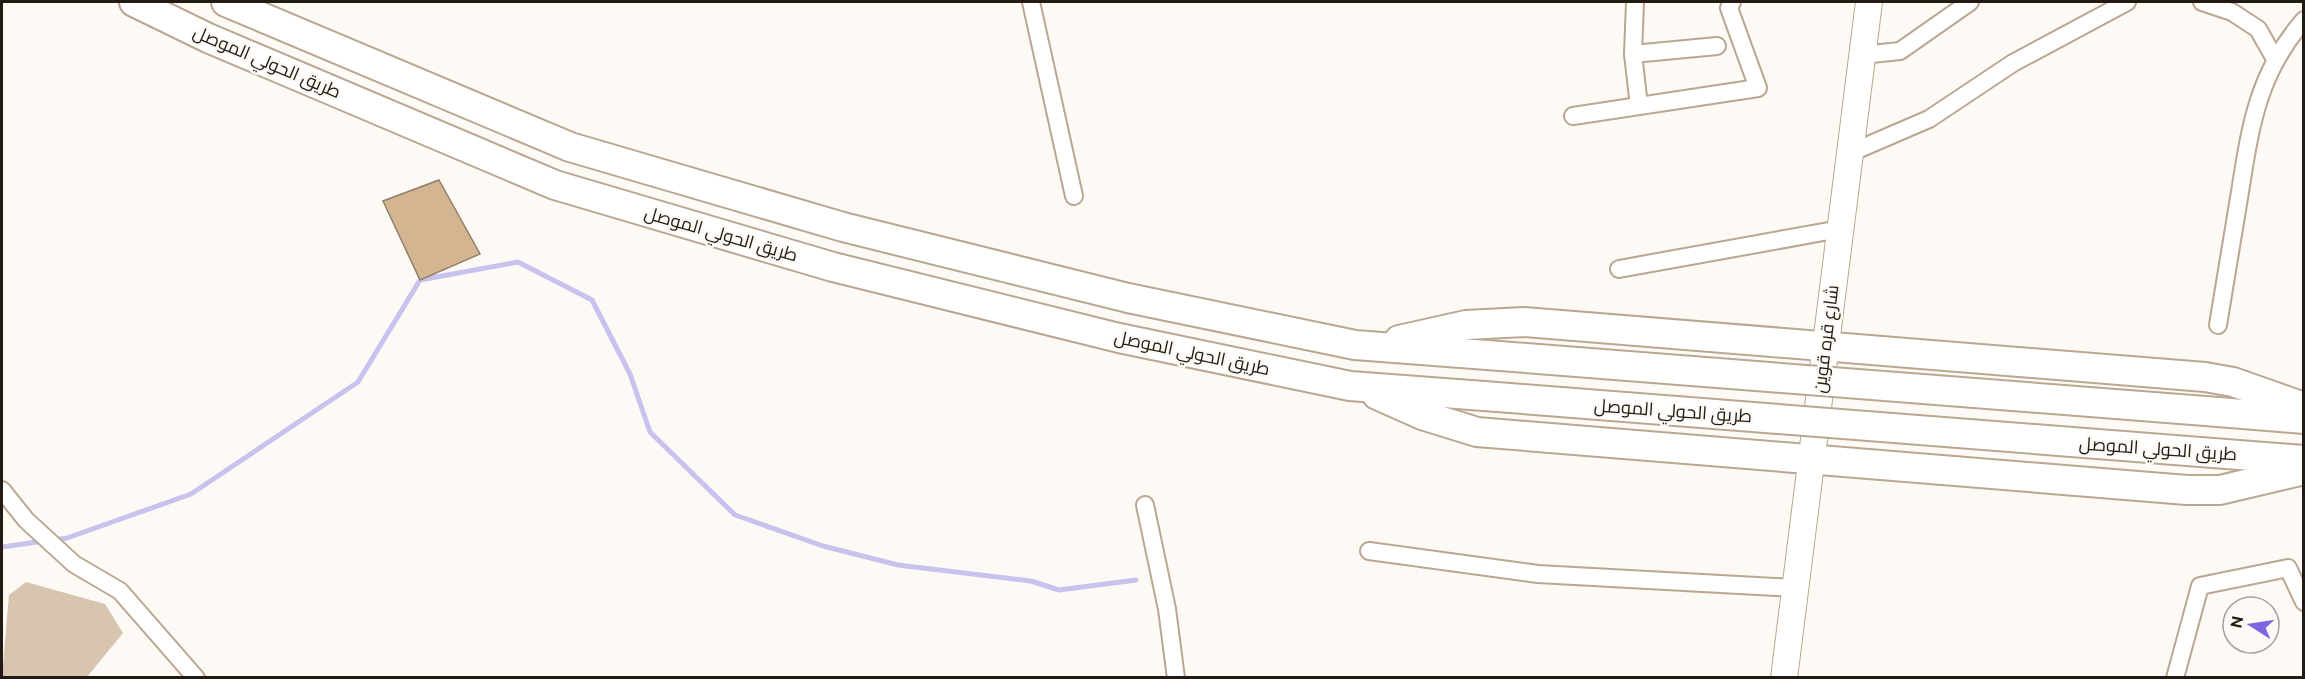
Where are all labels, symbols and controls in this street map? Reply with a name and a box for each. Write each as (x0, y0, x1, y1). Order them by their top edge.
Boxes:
street label: طريق الحولي الموصل (189, 21, 344, 106)
street label: طريق الحولي الموصل (641, 202, 800, 269)
street label: شارع قره قوين (1808, 284, 1845, 394)
street label: طريق الحولي الموصل (1112, 326, 1272, 383)
street label: طريق الحولي الموصل (1593, 394, 1753, 430)
street label: طريق الحولي الموصل (2078, 432, 2238, 468)
north arrow (2221, 595, 2281, 655)
text: N (2226, 614, 2246, 630)

